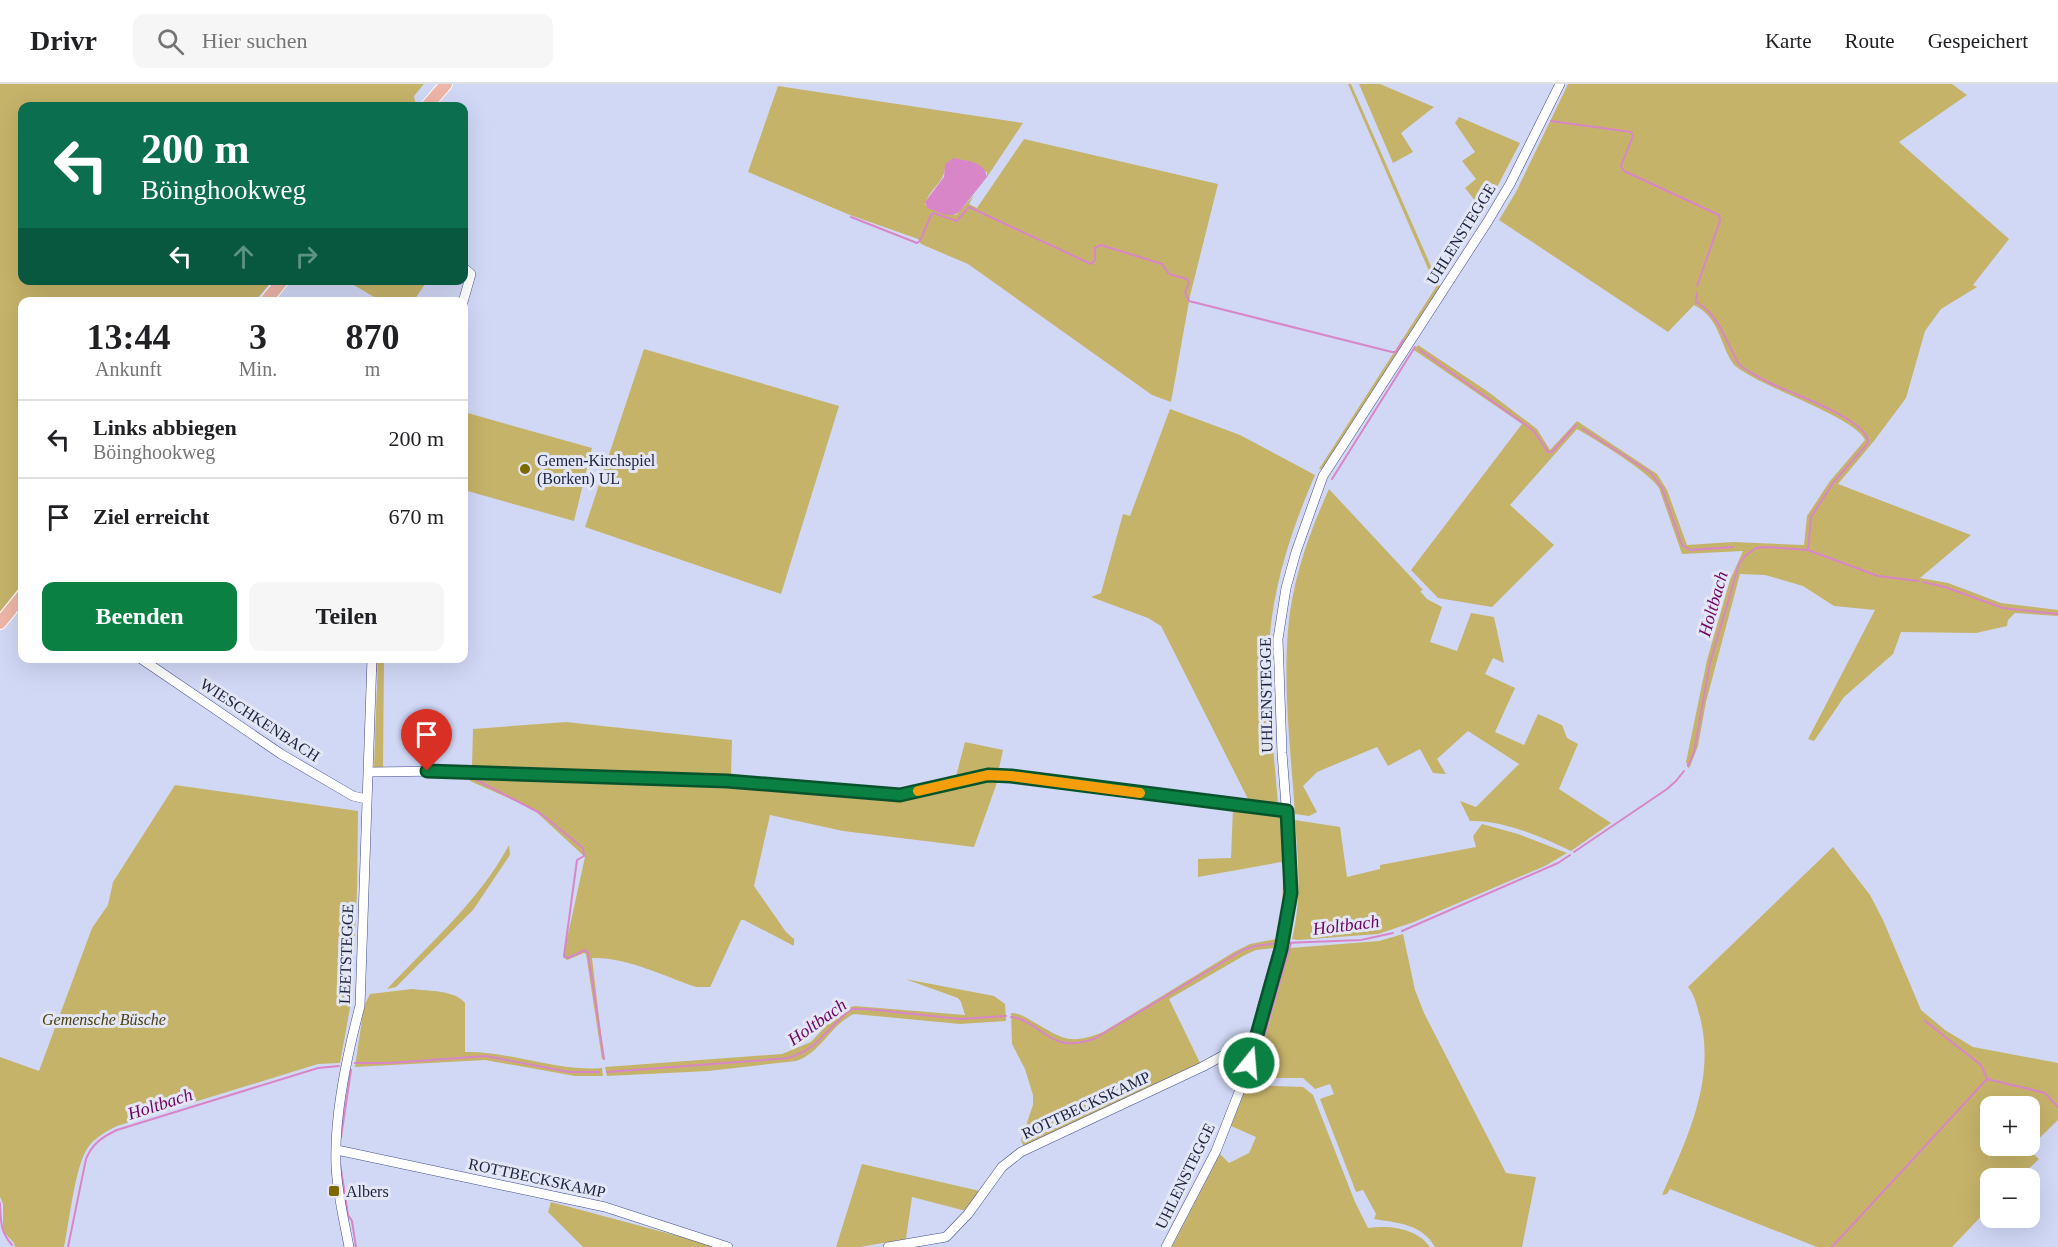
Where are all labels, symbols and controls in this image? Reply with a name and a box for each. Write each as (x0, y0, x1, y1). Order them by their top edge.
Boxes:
search box (133, 14, 553, 68)
text: Drivr (30, 25, 97, 56)
icon: search (154, 25, 187, 58)
text: Hier suchen (202, 28, 308, 53)
text: Karte (1765, 29, 1812, 53)
text: Route (1845, 29, 1895, 53)
text: Gespeichert (1928, 29, 2028, 53)
icon: left (42, 126, 120, 204)
text: 200 m (141, 126, 250, 172)
text: Böinghookweg (141, 175, 306, 205)
street label: UHLENSTEGGE (1423, 181, 1499, 287)
icon: left (164, 240, 197, 273)
icon: ahead (227, 240, 260, 273)
icon: right (290, 240, 323, 273)
text: 13:44 (86, 317, 170, 357)
text: 3 (249, 317, 267, 357)
text: 870 (346, 317, 400, 357)
text: Ankunft (95, 358, 162, 380)
text: Min. (239, 358, 277, 380)
text: m (365, 358, 380, 380)
text: Links abbiegen (93, 415, 237, 440)
icon: left (42, 423, 75, 456)
text: 200 m (388, 426, 444, 451)
text: Böinghookweg (93, 441, 215, 463)
place label: Gemen-Kirchspiel (Borken) UL (537, 452, 656, 488)
marker: Gemen-Kirchspiel (Borken) UL (518, 462, 532, 476)
icon: arrive (42, 501, 75, 534)
text: Ziel erreicht (93, 504, 209, 529)
text: 670 m (388, 504, 444, 529)
water label: Holtbach (1694, 569, 1732, 640)
button: Beenden (42, 582, 237, 651)
button: Teilen (249, 582, 444, 651)
street label: UHLENSTEGGE (1256, 637, 1276, 753)
street label: WIESCHKENBACH (197, 675, 323, 765)
pin (401, 709, 452, 771)
icon: arrive (410, 718, 443, 751)
street label: LEETSTEGGE (336, 904, 356, 1004)
water label: Holtbach (1311, 911, 1380, 939)
water label: Holtbach (783, 995, 850, 1050)
park label: Gemensche Büsche (42, 1011, 166, 1028)
position arrow (1217, 1031, 1281, 1095)
street label: ROTTBECKSKAMP (1019, 1068, 1153, 1142)
water label: Holtbach (124, 1084, 195, 1124)
map controls (1980, 1096, 2040, 1228)
button: + (1980, 1096, 2040, 1156)
street label: UHLENSTEGGE (1152, 1120, 1218, 1232)
street label: ROTTBECKSKAMP (467, 1155, 607, 1201)
button: − (1980, 1168, 2040, 1228)
place label: Albers (346, 1183, 389, 1200)
marker: Albers (327, 1184, 341, 1198)

